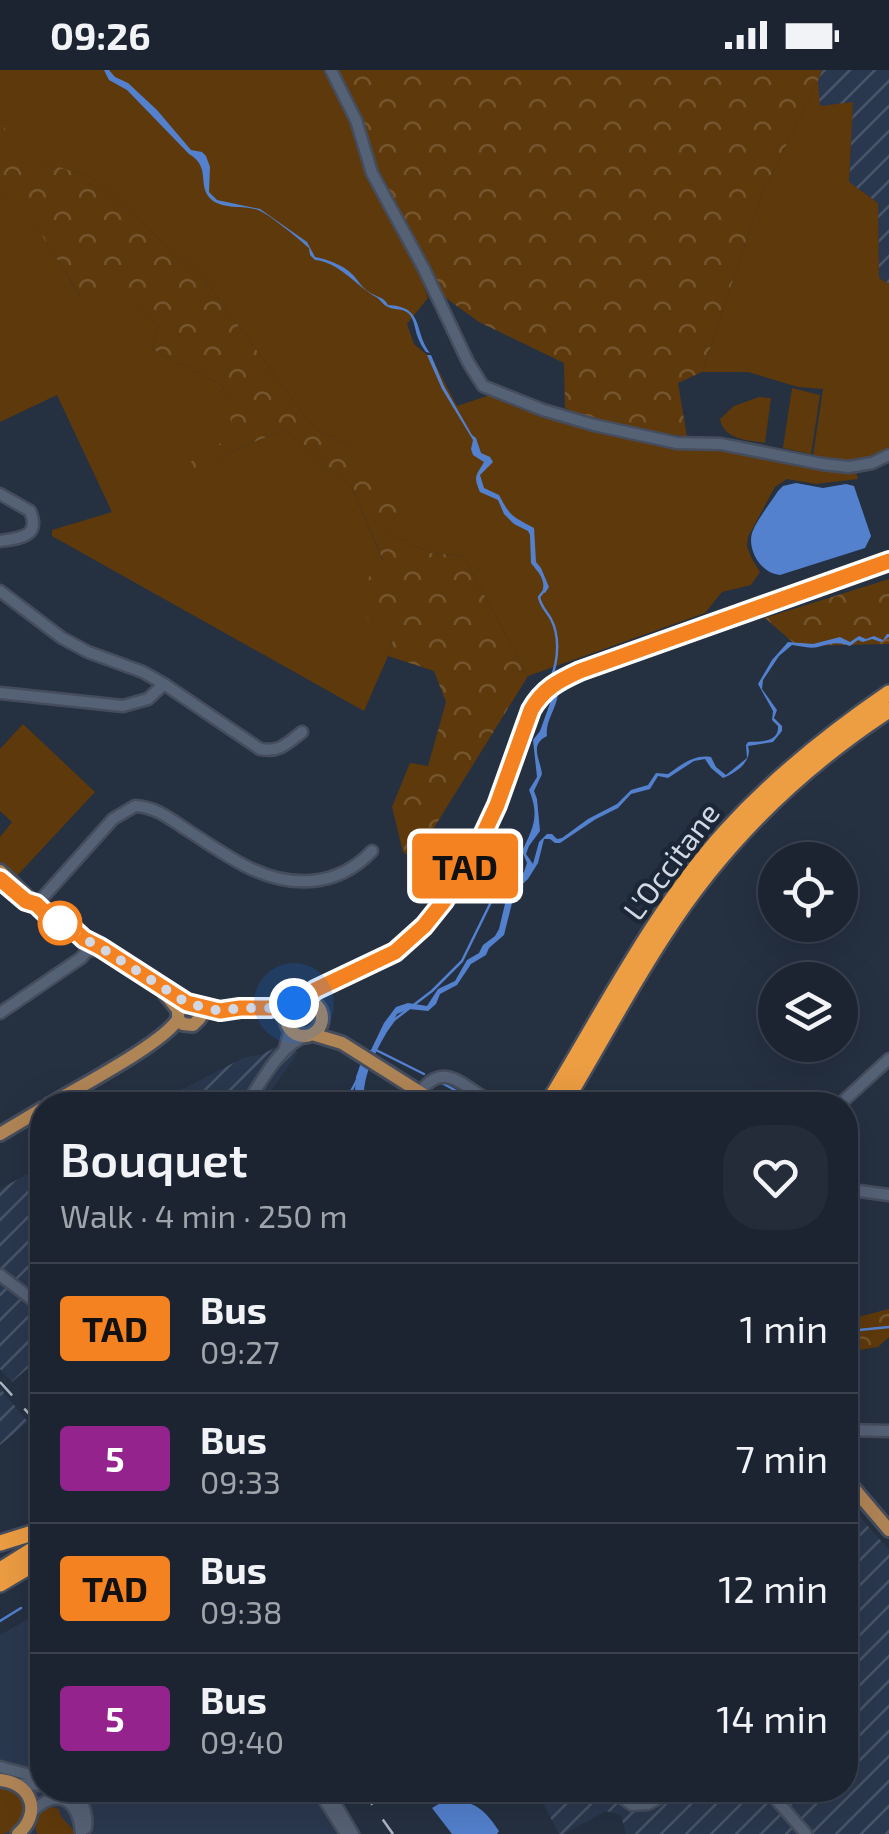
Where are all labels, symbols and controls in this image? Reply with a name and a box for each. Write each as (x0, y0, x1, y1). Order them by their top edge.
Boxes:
text: 09:26 (50, 12, 151, 58)
street label: L'Occitane (615, 795, 726, 926)
line badge: TAD (408, 834, 522, 898)
map controls (758, 842, 858, 1062)
button: locate (758, 842, 858, 942)
text: TAD (432, 845, 498, 887)
unlabelled marker (39, 902, 81, 944)
button: layers (758, 962, 858, 1062)
your location (269, 978, 319, 1028)
button: heart (723, 1125, 828, 1230)
text: Bouquet (60, 1129, 248, 1187)
text: Walk · 4 min · 250 m (60, 1196, 348, 1234)
text: Bus (200, 1286, 267, 1332)
text: 1 min (740, 1305, 828, 1351)
text: TAD (82, 1307, 148, 1349)
text: 09:27 (200, 1332, 280, 1370)
text: Bus (200, 1416, 267, 1462)
text: 7 min (735, 1435, 828, 1481)
text: 5 (105, 1437, 125, 1479)
text: 09:33 (200, 1462, 281, 1500)
text: Bus (200, 1546, 267, 1592)
text: 12 min (718, 1565, 828, 1611)
text: TAD (82, 1567, 148, 1609)
text: 09:38 (200, 1592, 282, 1630)
text: Bus (200, 1676, 267, 1722)
text: 14 min (716, 1695, 828, 1741)
text: 5 (105, 1697, 125, 1739)
text: 09:40 (200, 1722, 284, 1760)

